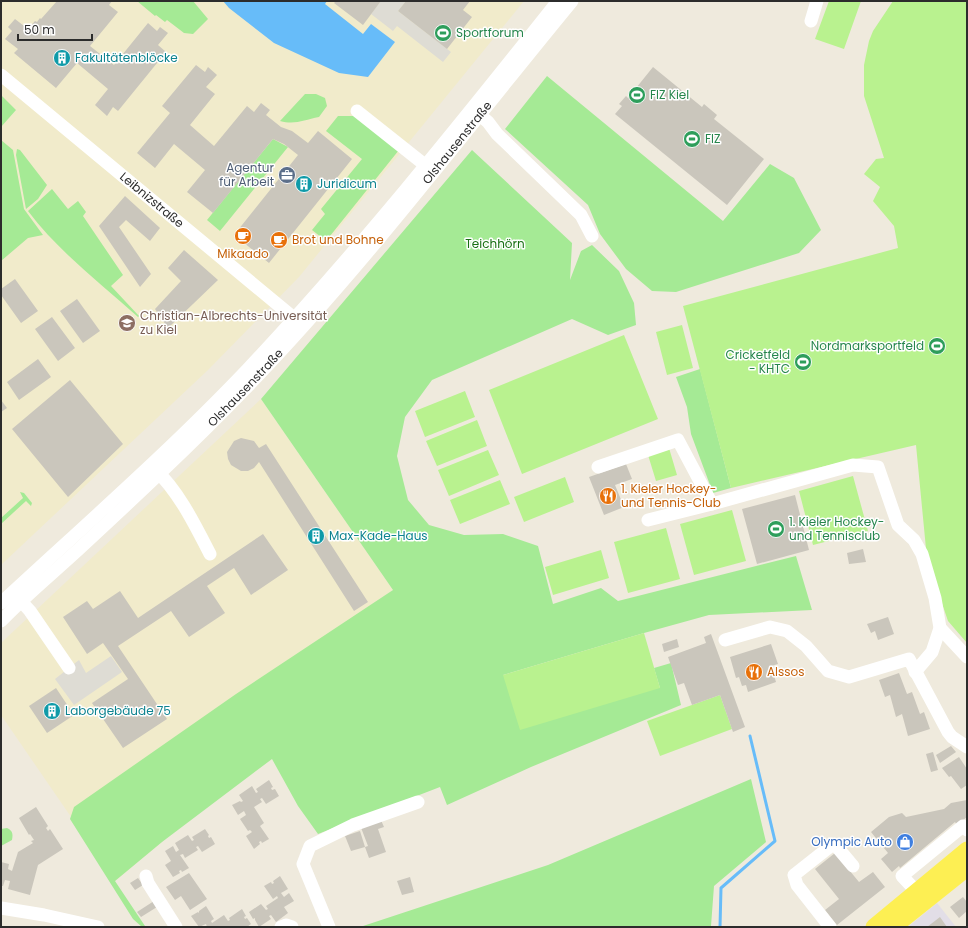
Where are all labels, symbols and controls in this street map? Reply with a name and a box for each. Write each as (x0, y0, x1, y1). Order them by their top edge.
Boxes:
scale bar (18, 16, 92, 42)
text: 50 m (24, 21, 55, 38)
sports icon: Sportforum (433, 23, 453, 43)
place label: Sportforum (456, 24, 524, 41)
building icon: Fakultätenblöcke (52, 48, 72, 68)
place label: Fakultätenblöcke (75, 49, 178, 66)
sports icon: FIZ Kiel (627, 85, 647, 105)
place label: FIZ Kiel (650, 86, 689, 103)
street label: Olshausenstraße (418, 97, 496, 188)
sports icon: FIZ (682, 129, 702, 149)
place label: FIZ (705, 130, 721, 147)
place label: Agentur für Arbeit (219, 159, 275, 190)
office icon: Agentur für Arbeit (277, 165, 297, 185)
street label: Leibnizstraße (116, 168, 188, 231)
building icon: Juridicum (294, 174, 314, 194)
place label: Juridicum (317, 175, 377, 192)
cafe icon: Mikaado (233, 226, 253, 246)
cafe icon: Brot und Bohne (269, 230, 289, 250)
place label: Brot und Bohne (292, 231, 384, 248)
park label: Teichhörn (465, 235, 525, 252)
place label: Mikaado (217, 245, 269, 262)
place label: Christian-Albrechts-Universität zu Kiel (140, 307, 327, 338)
school or university icon: Christian-Albrechts-Universität zu Kiel (117, 313, 137, 333)
sports icon: Nordmarksportfeld (927, 336, 947, 356)
place label: Nordmarksportfeld (811, 337, 924, 354)
street label: Olshausenstraße (204, 345, 287, 430)
place label: Cricketfeld - KHTC (726, 346, 790, 377)
sports icon: Cricketfeld - KHTC (793, 352, 813, 372)
place label: 1. Kieler Hockey- und Tennis-Club (621, 480, 721, 511)
restaurant icon: 1. Kieler Hockey- und Tennis-Club (598, 486, 618, 506)
place label: 1. Kieler Hockey- und Tennisclub (789, 513, 884, 544)
sports icon: 1. Kieler Hockey- und Tennisclub (766, 519, 786, 539)
building icon: Max-Kade-Haus (306, 526, 326, 546)
place label: Max-Kade-Haus (329, 527, 428, 544)
restaurant icon: Alssos (744, 662, 764, 682)
place label: Alssos (767, 663, 805, 680)
building icon: Laborgebäude 75 (42, 701, 62, 721)
place label: Laborgebäude 75 (65, 702, 171, 719)
shop icon: Olympic Auto (895, 832, 915, 852)
place label: Olympic Auto (811, 833, 892, 850)

